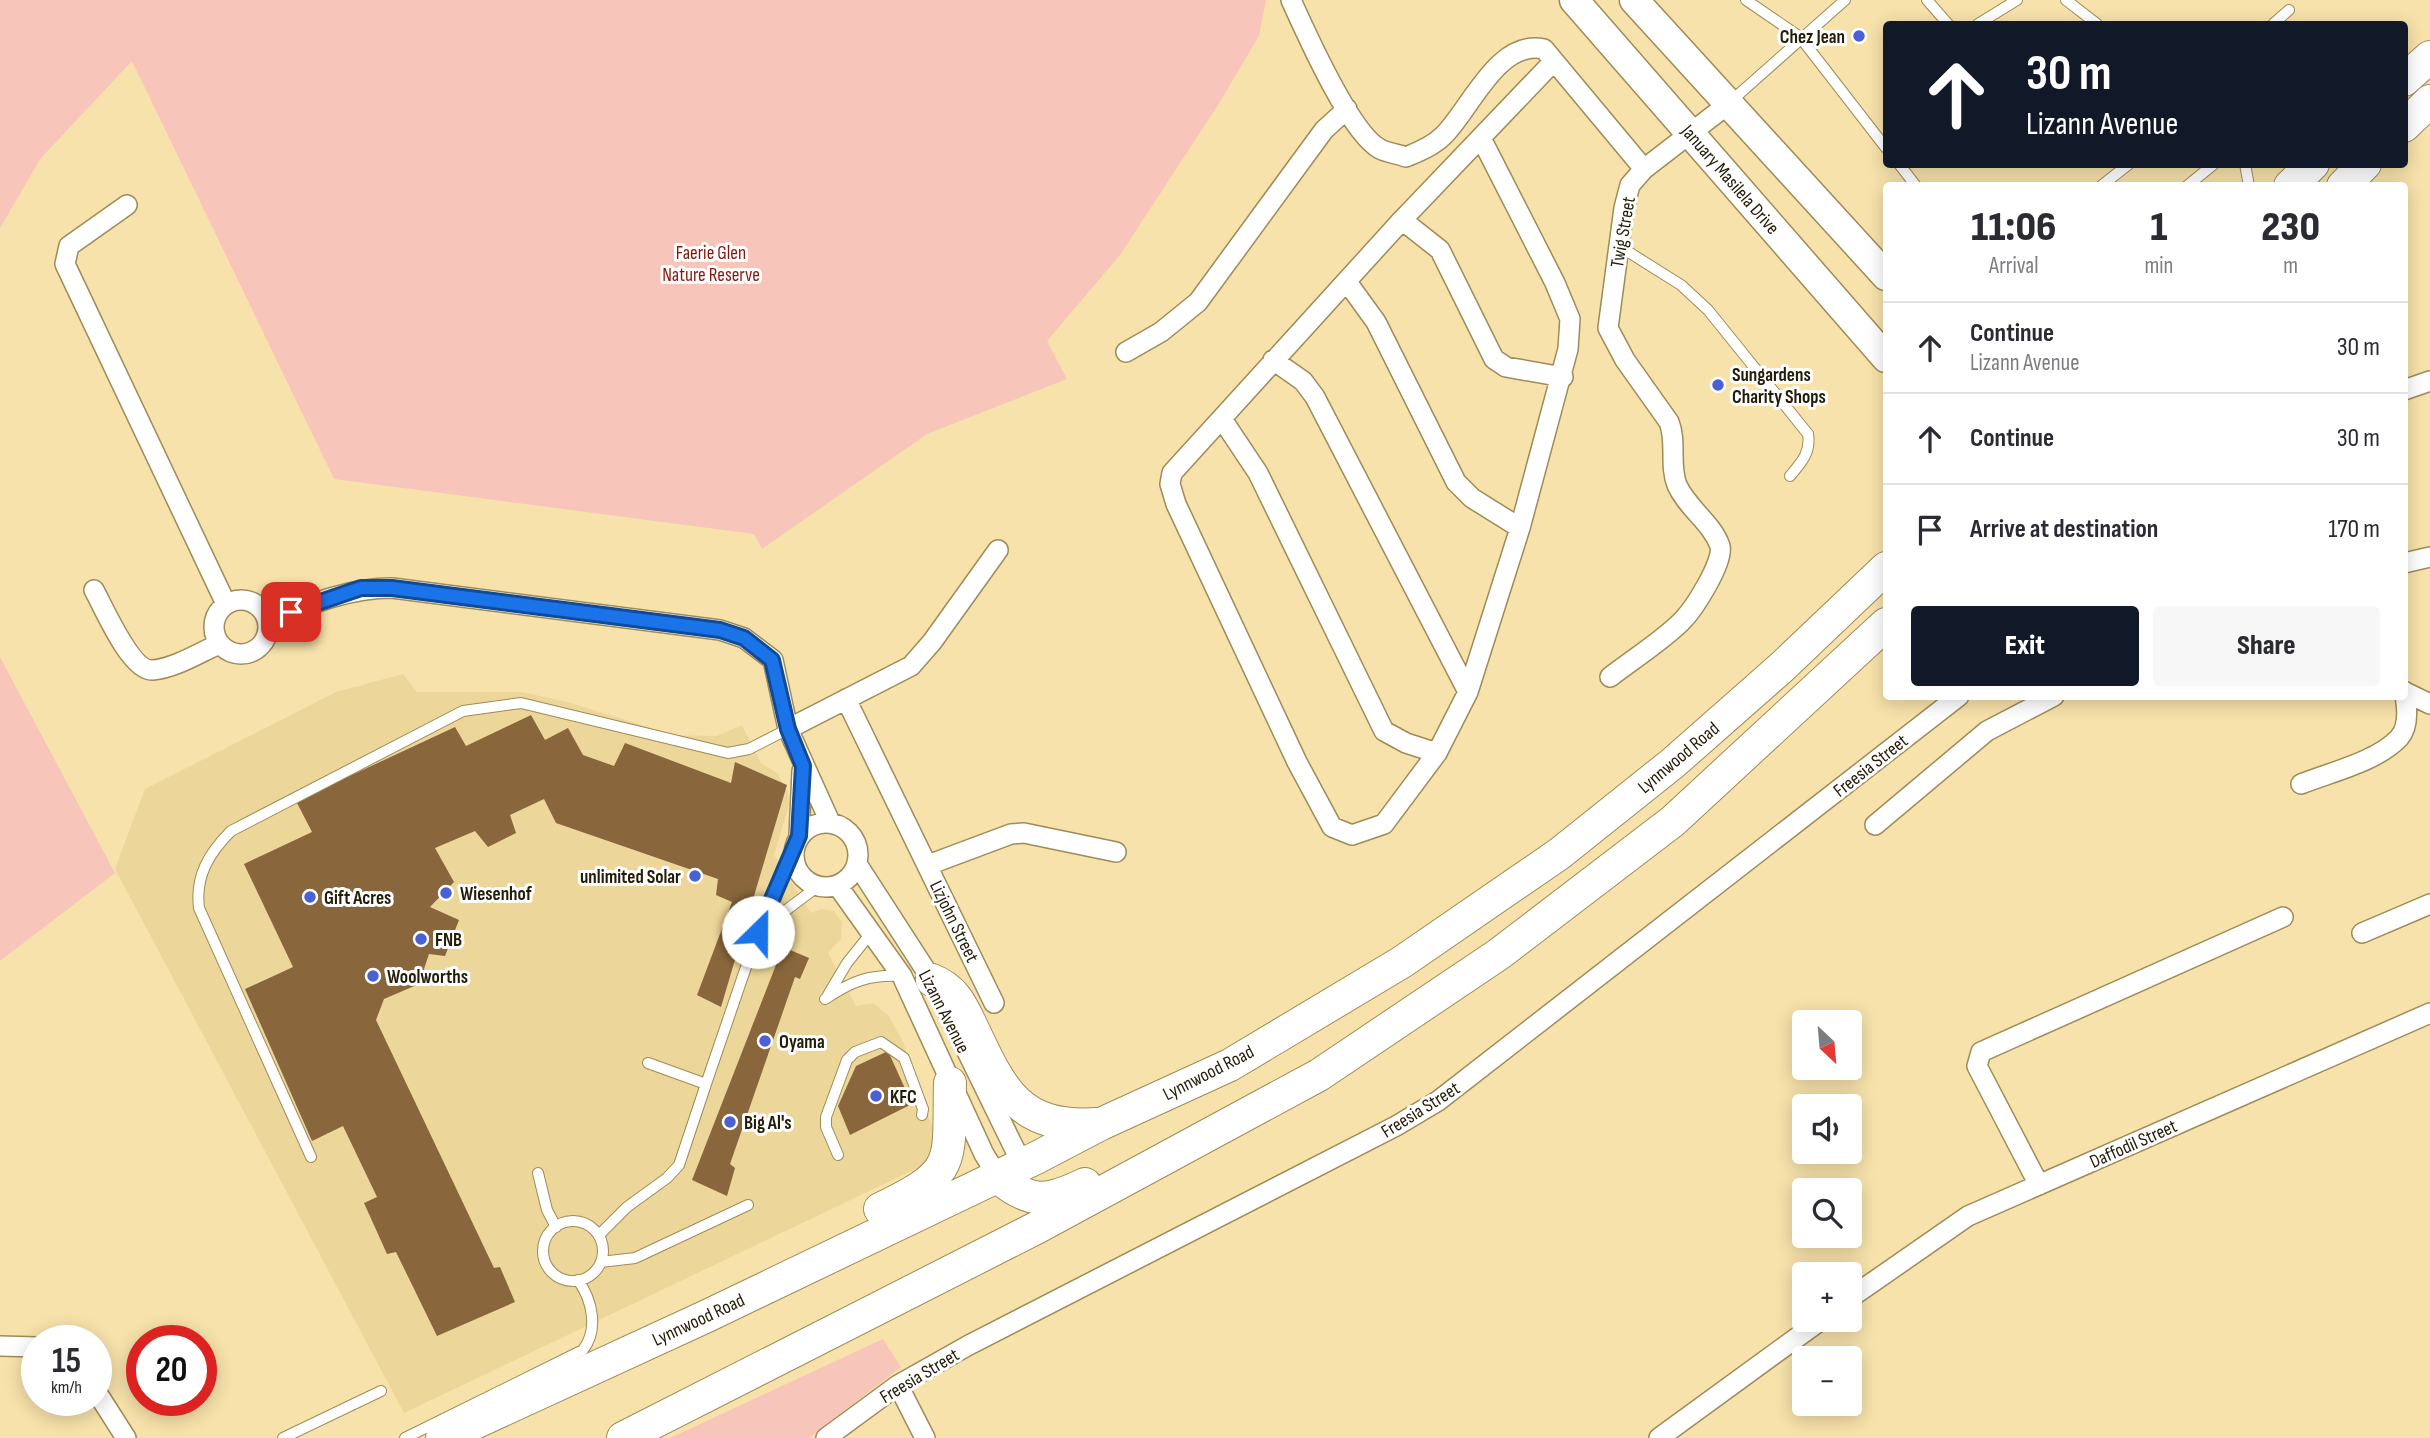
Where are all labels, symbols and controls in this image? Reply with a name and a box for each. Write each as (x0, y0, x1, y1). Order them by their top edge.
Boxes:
place label: Chez Jean (1780, 26, 1845, 49)
marker: Chez Jean (1851, 28, 1867, 44)
text: 30 m (2026, 45, 2111, 104)
icon: ahead (1911, 49, 2002, 140)
text: Lizann Avenue (2026, 105, 2178, 144)
street label: January Masilela Drive (1675, 120, 1784, 240)
street label: Twig Street (1606, 195, 1641, 270)
text: 11:06 (1971, 202, 2056, 253)
text: 1 (2150, 202, 2167, 253)
text: 230 (2261, 202, 2320, 253)
park label: Faerie Glen Nature Reserve (662, 242, 760, 287)
text: Arrival (1989, 252, 2038, 280)
text: min (2144, 252, 2173, 280)
text: m (2283, 252, 2298, 280)
text: Continue (1970, 318, 2054, 349)
icon: ahead (1911, 329, 1949, 367)
text: 30 m (2337, 332, 2380, 363)
text: Lizann Avenue (1970, 349, 2079, 377)
place label: Sungardens Charity Shops (1732, 364, 1826, 409)
marker: Sungardens Charity Shops (1710, 377, 1726, 393)
icon: ahead (1911, 420, 1949, 458)
text: Continue (1970, 423, 2054, 454)
text: 30 m (2337, 423, 2380, 454)
icon: arrive (1911, 511, 1949, 549)
text: Arrive at destination (1970, 514, 2158, 545)
text: 170 m (2328, 514, 2380, 545)
pin (261, 582, 321, 642)
icon: arrive (272, 593, 310, 631)
button: Exit (1911, 606, 2139, 686)
button: Share (2153, 606, 2380, 686)
street label: Lynnwood Road (1634, 717, 1724, 799)
street label: Freesia Street (1829, 730, 1913, 802)
place label: unlimited Solar (580, 866, 681, 889)
marker: unlimited Solar (687, 868, 703, 884)
street label: Lizjohn Street (924, 877, 983, 966)
place label: Wiesenhof (460, 883, 533, 906)
marker: Wiesenhof (438, 885, 454, 901)
place label: Gift Acres (324, 887, 391, 910)
marker: Gift Acres (302, 889, 318, 905)
position arrow (721, 895, 795, 969)
place label: FNB (435, 929, 462, 952)
marker: FNB (413, 931, 429, 947)
place label: Woolworths (387, 966, 468, 989)
street label: Lizann Avenue (913, 966, 974, 1057)
marker: Woolworths (365, 968, 381, 984)
north arrow (1792, 1010, 1862, 1080)
map controls (1792, 1010, 1862, 1416)
place label: Oyama (779, 1031, 825, 1054)
marker: Oyama (757, 1033, 773, 1049)
street label: Lynnwood Road (1159, 1041, 1258, 1106)
street label: Freesia Street (1377, 1077, 1465, 1143)
place label: KFC (890, 1086, 917, 1109)
marker: KFC (868, 1088, 884, 1104)
button: sound (1792, 1094, 1862, 1164)
place label: Big Al's (744, 1112, 792, 1135)
marker: Big Al's (722, 1114, 738, 1130)
street label: Daffodil Street (2086, 1115, 2181, 1174)
button: search (1792, 1178, 1862, 1248)
button: + (1792, 1262, 1862, 1332)
street label: Lynnwood Road (649, 1289, 748, 1352)
speed limit sign: 20 (126, 1325, 217, 1416)
text: 15 (52, 1340, 81, 1383)
street label: Freesia Street (876, 1344, 964, 1409)
button: − (1792, 1346, 1862, 1416)
text: km/h (51, 1377, 82, 1398)

